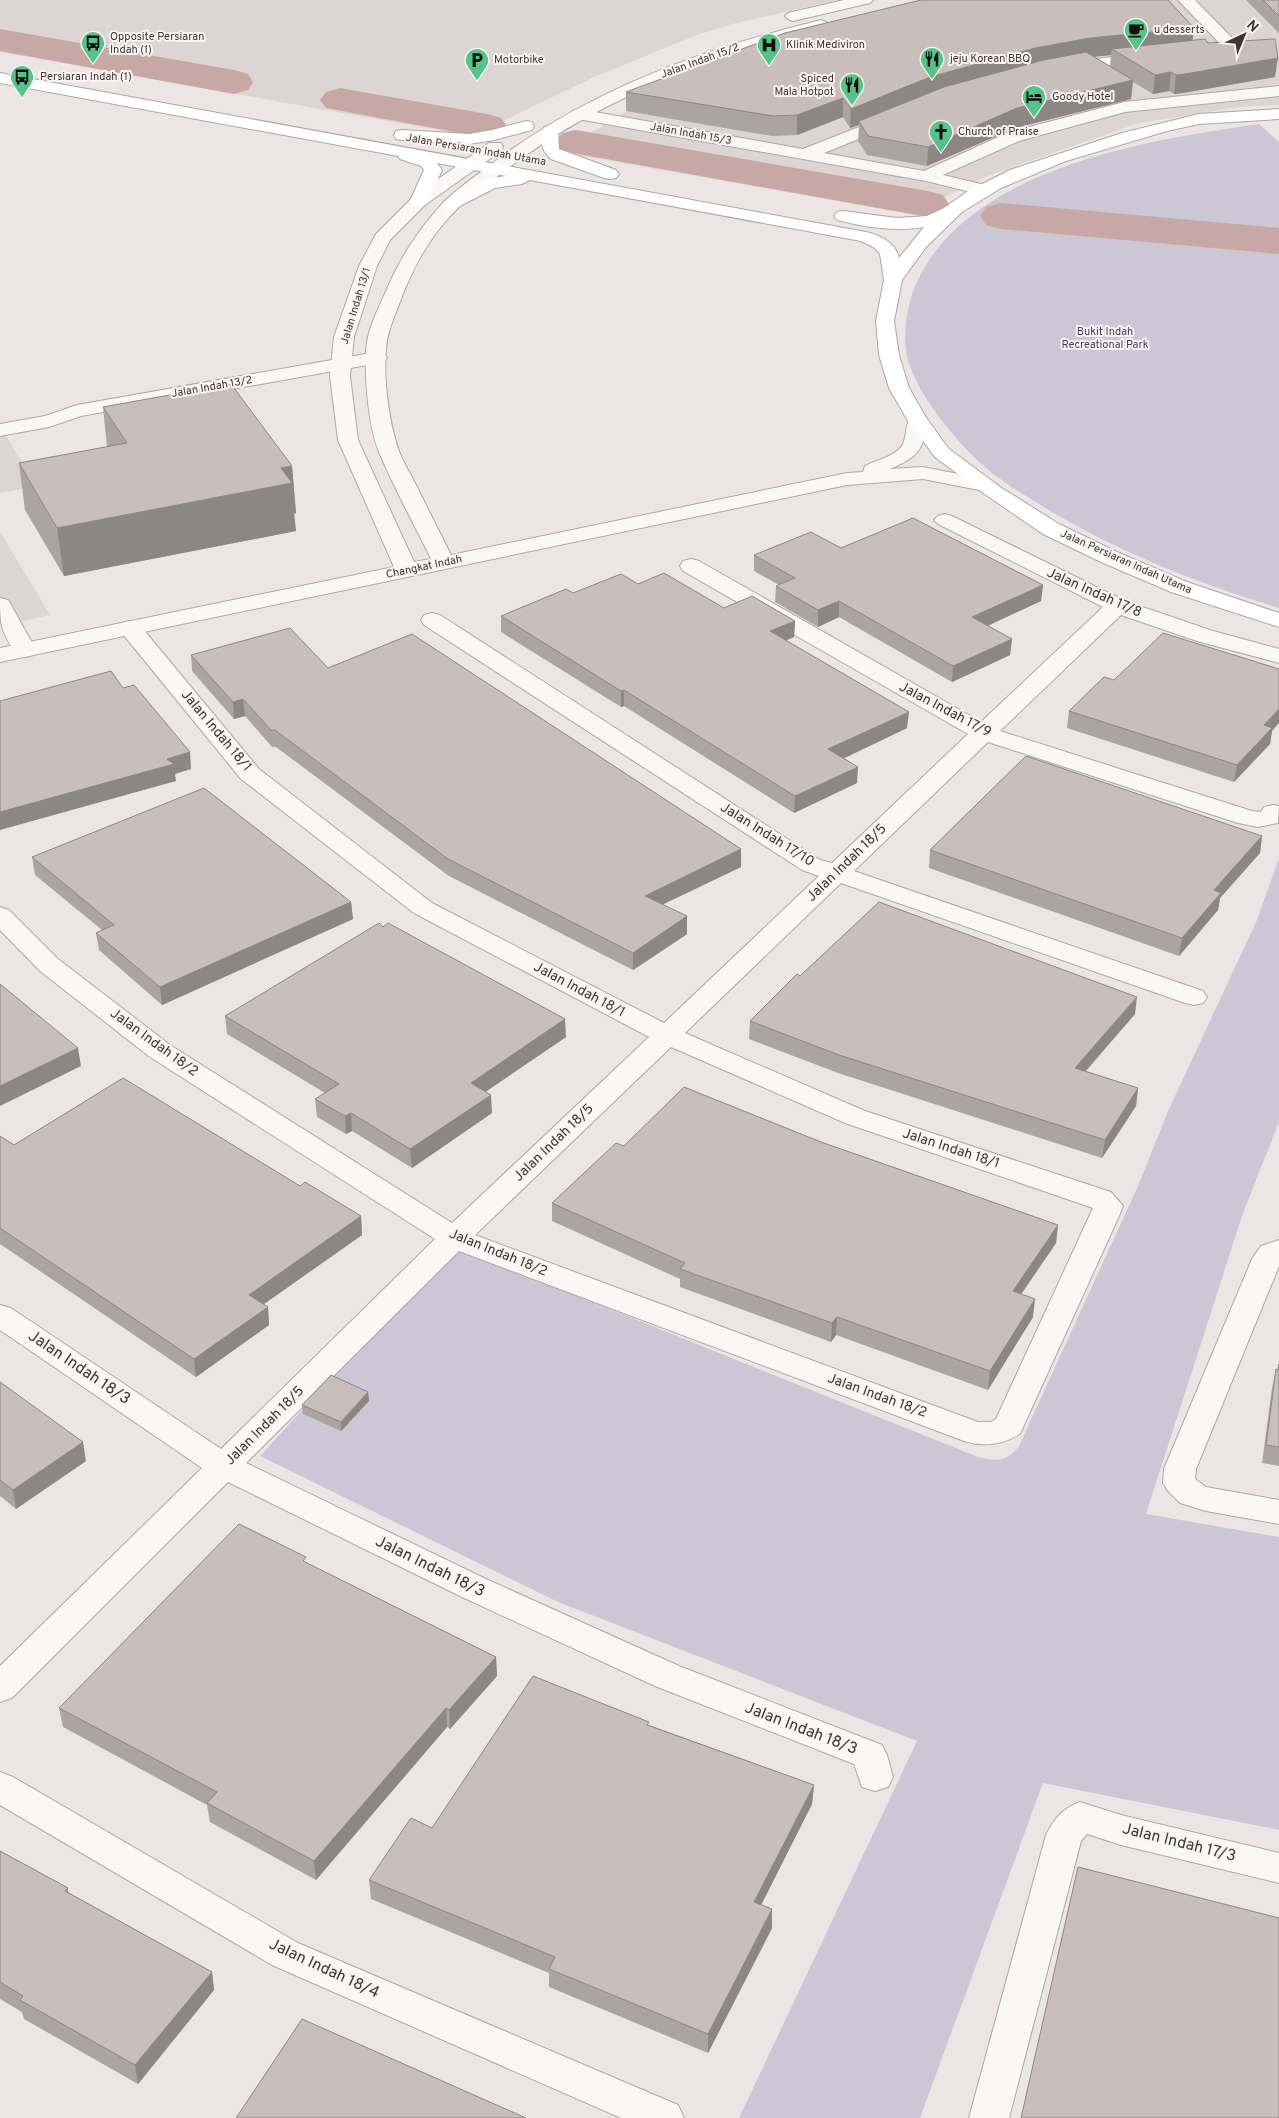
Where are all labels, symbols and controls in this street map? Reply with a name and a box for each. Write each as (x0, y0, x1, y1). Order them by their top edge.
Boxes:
north arrow (1219, 10, 1269, 60)
cafe icon: u desserts (1123, 17, 1149, 51)
text: N (1242, 17, 1262, 36)
place label: u desserts (1154, 23, 1205, 37)
bus stop icon: Opposite Persiaran Indah (1) (80, 30, 106, 64)
place label: Opposite Persiaran Indah (1) (110, 30, 204, 57)
hospital icon: Klinik Mediviron (756, 32, 782, 66)
place label: Klinik Mediviron (786, 38, 865, 52)
street label: Jalan Indah 15/2 (659, 40, 741, 82)
restaurant icon: jeju Korean BBQ (919, 46, 945, 80)
parking icon: Motorbike (464, 47, 490, 81)
place label: jeju Korean BBQ (949, 52, 1030, 66)
place label: Motorbike (494, 53, 544, 67)
bus stop icon: Persiaran Indah (1) (9, 64, 35, 98)
place label: Persiaran Indah (1) (40, 70, 132, 84)
place label: Spiced Mala Hotpot (774, 72, 834, 99)
restaurant icon: Spiced Mala Hotpot (839, 72, 865, 106)
hotel icon: Goody Hotel (1021, 84, 1047, 118)
place label: Goody Hotel (1052, 90, 1113, 104)
church icon: Church of Praise (928, 119, 954, 153)
street label: Jalan Indah 15/3 (649, 120, 733, 148)
place label: Church of Praise (958, 125, 1039, 139)
street label: Jalan Persiaran Indah Utama (405, 131, 547, 169)
street label: Jalan Indah 13/1 (338, 266, 374, 346)
park label: Bukit Indah Recreational Park (1061, 325, 1149, 352)
street label: Jalan Indah 13/2 (170, 373, 254, 401)
street label: Jalan Persiaran Indah Utama (1058, 527, 1194, 597)
street label: Changkat Indah (385, 552, 463, 582)
street label: Jalan Indah 17/8 (1044, 564, 1144, 622)
street label: Jalan Indah 17/9 (896, 679, 994, 741)
street label: Jalan Indah 18/1 (177, 687, 255, 775)
street label: Jalan Indah 17/10 (717, 799, 817, 871)
street label: Jalan Indah 18/5 (803, 821, 891, 905)
street label: Jalan Indah 18/1 (530, 959, 628, 1021)
street label: Jalan Indah 18/2 (107, 1005, 201, 1081)
street label: Jalan Indah 18/5 (510, 1101, 598, 1185)
street label: Jalan Indah 18/1 (900, 1125, 1002, 1173)
street label: Jalan Indah 18/2 (446, 1226, 550, 1280)
street label: Jalan Indah 18/3 (24, 1326, 134, 1410)
street label: Jalan Indah 18/2 (825, 1370, 929, 1422)
street label: Jalan Indah 18/5 (222, 1383, 308, 1469)
street label: Jalan Indah 18/3 (372, 1532, 488, 1602)
street label: Jalan Indah 18/3 (742, 1698, 860, 1760)
street label: Jalan Indah 17/3 (1120, 1819, 1238, 1867)
street label: Jalan Indah 18/4 (266, 1935, 383, 2003)

